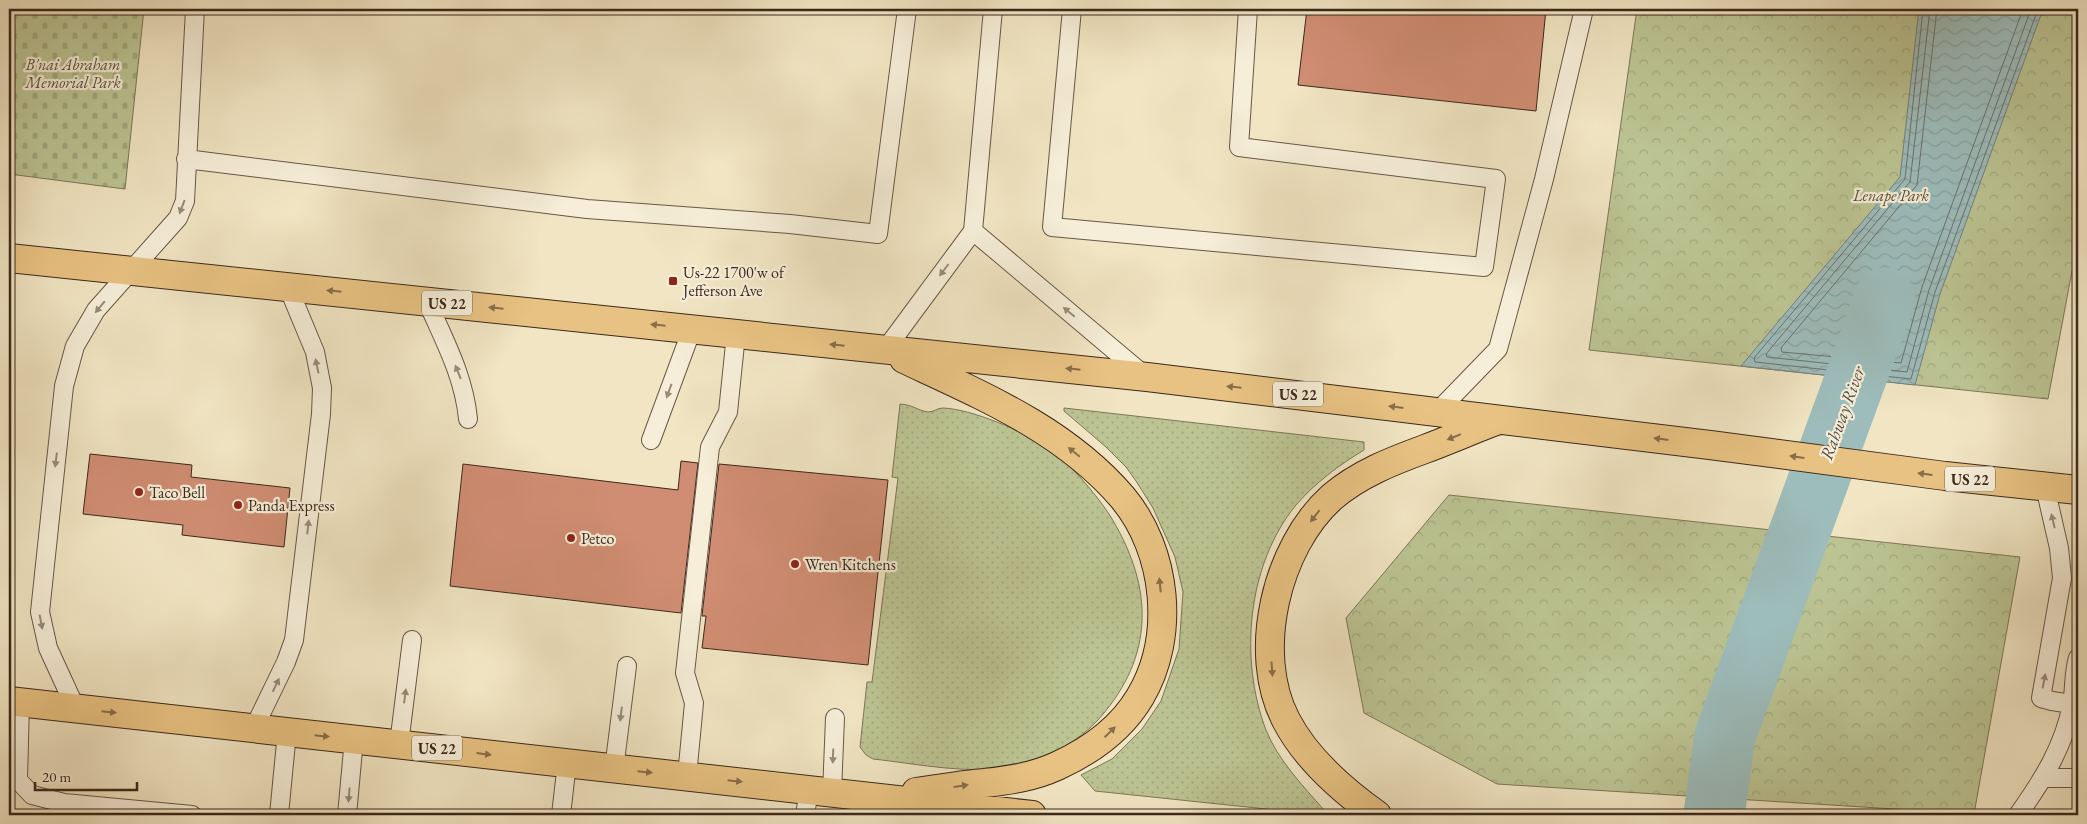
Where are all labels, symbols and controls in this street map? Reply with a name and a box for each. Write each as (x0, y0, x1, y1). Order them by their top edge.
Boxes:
park label: B'nai Abraham Memorial Park (24, 54, 121, 93)
park label: Lenape Park (1852, 185, 1930, 206)
one-way arrow (178, 200, 186, 215)
place label: Us-22 1700'w of Jefferson Ave (681, 262, 786, 301)
one-way arrow (939, 263, 949, 277)
marker: Us-22 1700'w of Jefferson Ave (667, 275, 679, 287)
one-way arrow (326, 287, 342, 295)
road number: US 22 (422, 290, 472, 316)
one-way arrow (94, 300, 105, 313)
one-way arrow (488, 304, 504, 312)
one-way arrow (1063, 306, 1076, 317)
one-way arrow (649, 321, 665, 329)
one-way arrow (828, 341, 844, 349)
one-way arrow (313, 357, 321, 373)
water label: Rahway River (1814, 362, 1871, 463)
one-way arrow (454, 364, 462, 379)
one-way arrow (1065, 365, 1081, 373)
road number: US 22 (1273, 382, 1323, 406)
one-way arrow (1226, 383, 1242, 391)
one-way arrow (665, 384, 673, 399)
one-way arrow (1387, 403, 1403, 411)
one-way arrow (1446, 433, 1461, 441)
one-way arrow (1653, 435, 1669, 443)
one-way arrow (1068, 447, 1081, 458)
one-way arrow (52, 452, 60, 468)
one-way arrow (1788, 453, 1804, 461)
road number: US 22 (1945, 466, 1995, 492)
one-way arrow (1917, 470, 1933, 478)
place label: Taco Bell (149, 482, 205, 503)
marker: Taco Bell (133, 486, 145, 498)
place label: Panda Express (248, 495, 335, 516)
marker: Panda Express (232, 499, 244, 511)
one-way arrow (1309, 509, 1320, 522)
one-way arrow (2049, 513, 2057, 528)
one-way arrow (304, 519, 312, 535)
place label: Petco (581, 528, 614, 549)
marker: Petco (565, 532, 577, 544)
place label: Wren Kitchens (805, 554, 896, 575)
marker: Wren Kitchens (789, 558, 801, 570)
one-way arrow (1156, 577, 1164, 593)
one-way arrow (38, 614, 46, 630)
one-way arrow (1269, 661, 1277, 677)
one-way arrow (2041, 673, 2049, 689)
one-way arrow (272, 678, 280, 692)
one-way arrow (401, 687, 409, 703)
one-way arrow (617, 706, 625, 722)
one-way arrow (102, 708, 118, 716)
one-way arrow (1104, 726, 1116, 738)
one-way arrow (315, 732, 331, 740)
road number: US 22 (412, 736, 462, 760)
one-way arrow (829, 748, 837, 764)
one-way arrow (476, 750, 492, 758)
scale bar (35, 759, 138, 791)
text: 20 m (42, 767, 71, 786)
one-way arrow (638, 768, 654, 776)
one-way arrow (727, 777, 743, 785)
one-way arrow (953, 782, 969, 790)
one-way arrow (345, 787, 353, 803)

